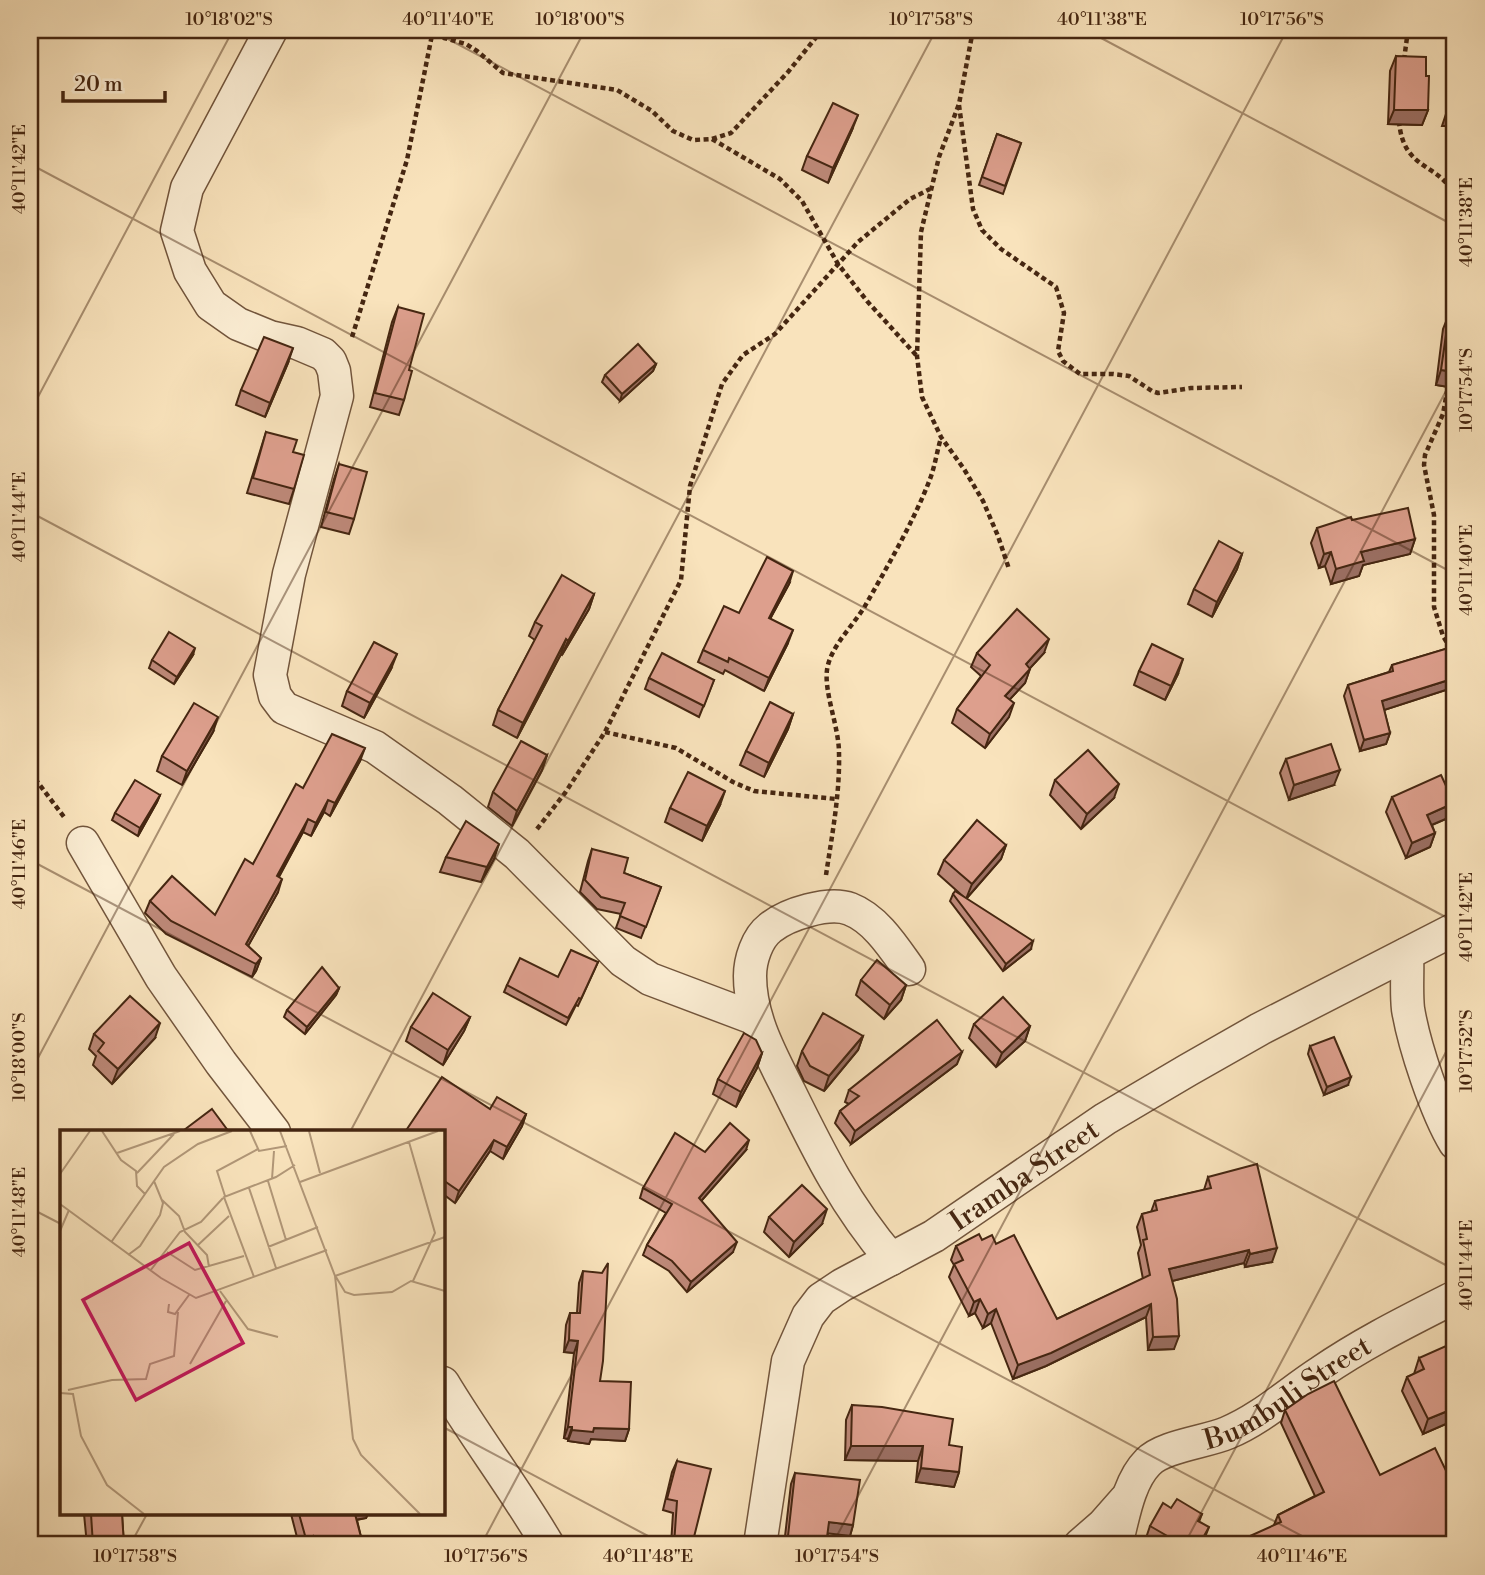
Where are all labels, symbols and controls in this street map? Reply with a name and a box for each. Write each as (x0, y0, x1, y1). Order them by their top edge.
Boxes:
text: 10°18'02"S (185, 8, 273, 31)
text: 40°11'40"E (402, 8, 494, 31)
text: 10°18'00"S (535, 8, 625, 31)
text: 10°17'58"S (889, 8, 973, 31)
text: 40°11'38"E (1057, 8, 1147, 31)
text: 10°17'56"S (1240, 8, 1324, 31)
scale bar (63, 60, 164, 104)
text: 20 m (74, 72, 123, 98)
text: 40°11'42"E (8, 124, 31, 214)
text: 40°11'38"E (1455, 177, 1478, 267)
text: 10°17'54"S (1455, 348, 1478, 432)
text: 40°11'44"E (8, 472, 31, 562)
text: 40°11'40"E (1455, 524, 1478, 616)
text: 40°11'46"E (8, 819, 31, 909)
text: 40°11'42"E (1455, 872, 1478, 962)
text: 10°17'52"S (1455, 1009, 1478, 1093)
text: 10°18'00"S (8, 1012, 31, 1102)
street label: Iramba Street (943, 1112, 1106, 1239)
inset map (60, 1130, 444, 1516)
text: 40°11'48"E (8, 1167, 31, 1257)
text: 40°11'44"E (1455, 1220, 1478, 1310)
street label: Bumbuli Street (1199, 1329, 1378, 1459)
text: 10°17'58"S (93, 1545, 177, 1568)
text: 10°17'56"S (444, 1545, 528, 1568)
text: 40°11'48"E (603, 1545, 693, 1568)
text: 10°17'54"S (795, 1545, 879, 1568)
text: 40°11'46"E (1257, 1545, 1347, 1568)

